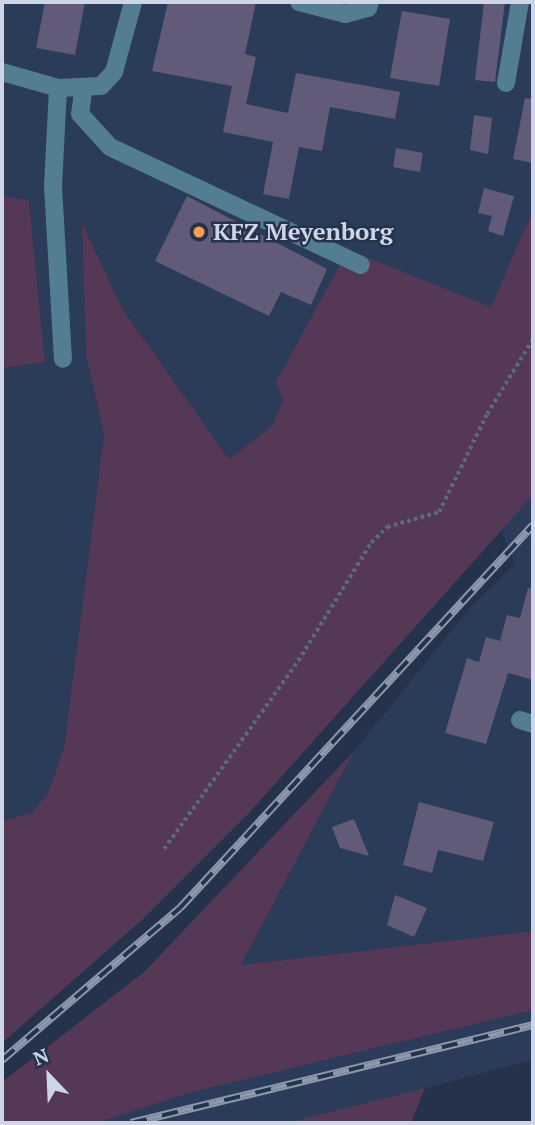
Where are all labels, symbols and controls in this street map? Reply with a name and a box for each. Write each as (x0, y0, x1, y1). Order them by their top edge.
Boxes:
place label: KFZ Meyenborg (213, 218, 393, 246)
marker: KFZ Meyenborg (191, 224, 207, 240)
north arrow (14, 1041, 84, 1111)
text: N (29, 1042, 52, 1071)

